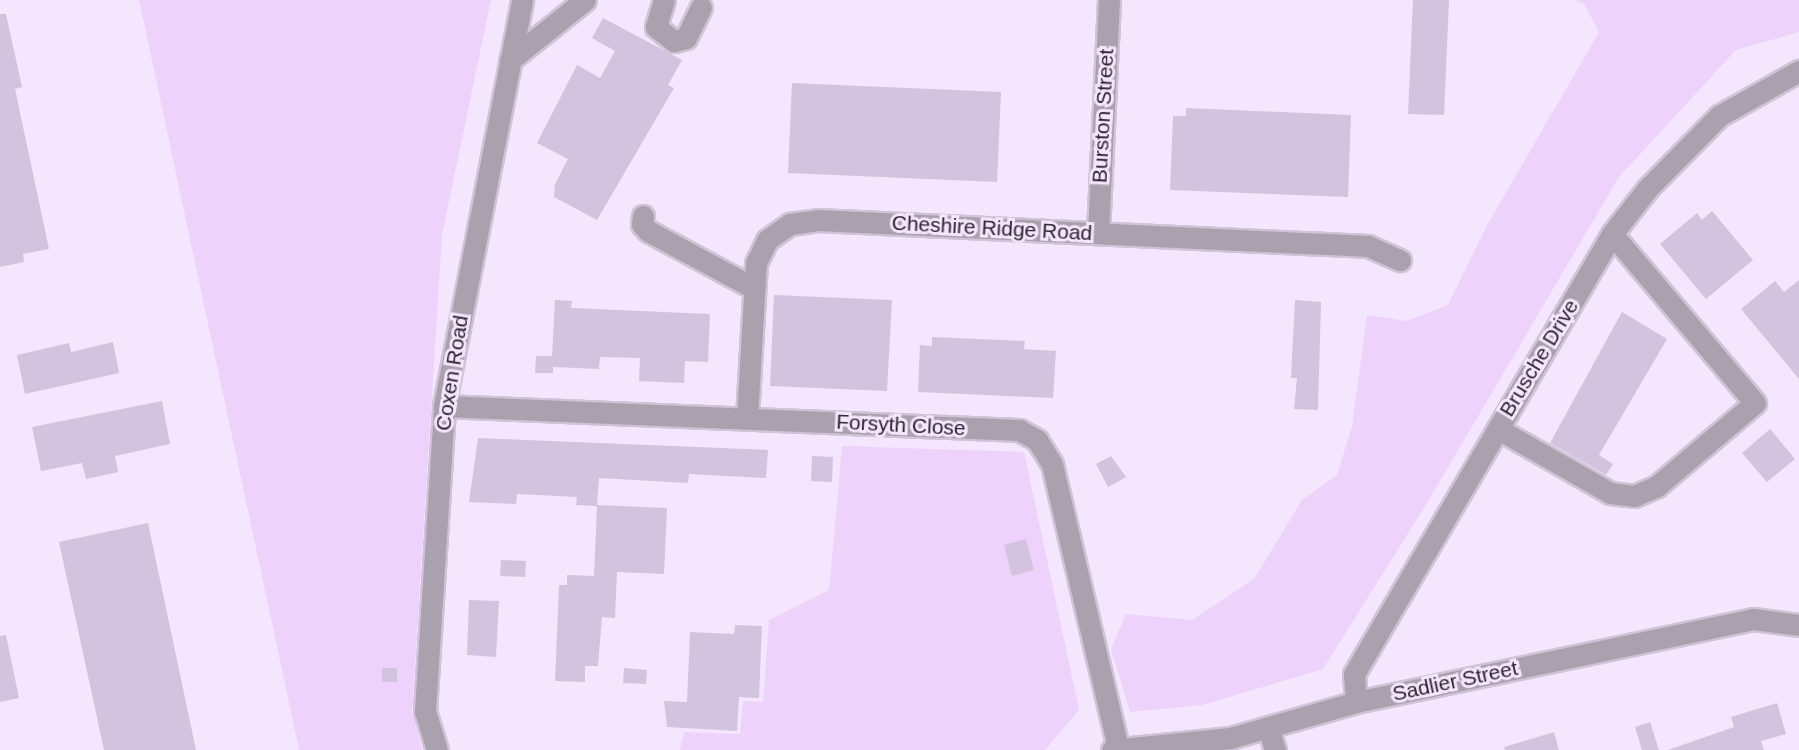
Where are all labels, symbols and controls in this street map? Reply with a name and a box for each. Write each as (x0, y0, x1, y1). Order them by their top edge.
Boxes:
street label: Burston Street (1087, 48, 1119, 184)
street label: Cheshire Ridge Road (891, 210, 1093, 246)
street label: Brusche Drive (1494, 295, 1584, 421)
street label: Coxen Road (430, 313, 474, 433)
street label: Forsyth Close (836, 409, 966, 441)
street label: Sadlier Street (1390, 655, 1520, 707)

